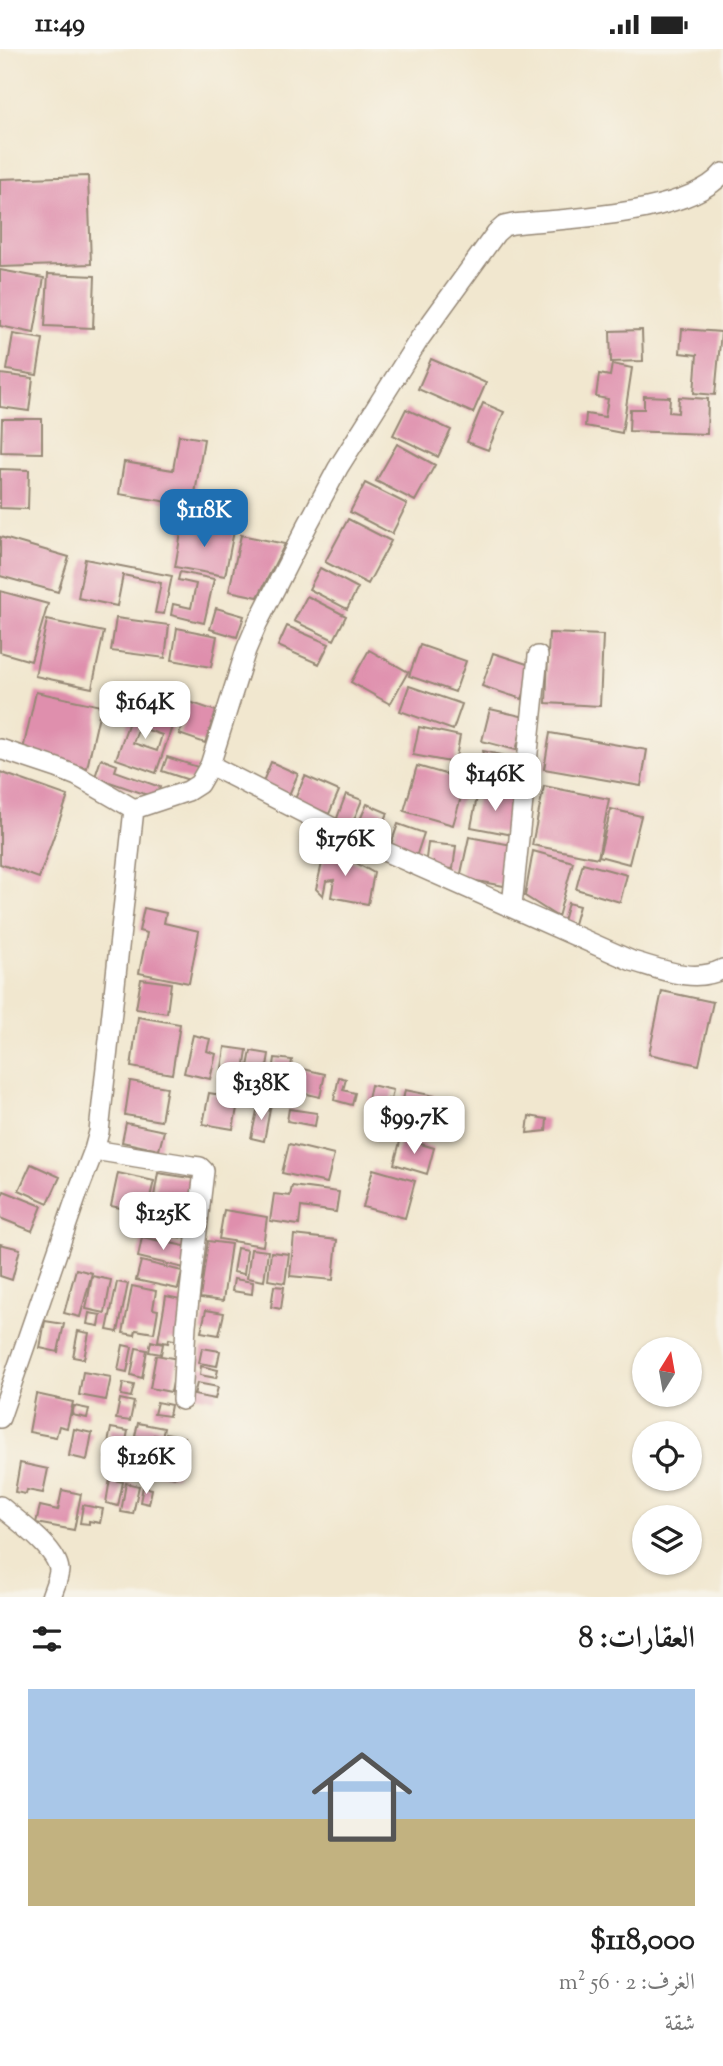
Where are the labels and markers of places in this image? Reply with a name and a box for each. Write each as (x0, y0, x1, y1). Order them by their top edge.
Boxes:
pin: $118K (155, 489, 253, 549)
pin: $164K (96, 681, 194, 741)
pin: $146K (446, 753, 544, 813)
pin: $176K (296, 819, 394, 878)
pin: $138K (212, 1063, 310, 1122)
pin: $99.7K (357, 1097, 471, 1156)
pin: $125K (114, 1193, 212, 1252)
pin: $126K (97, 1437, 195, 1496)

